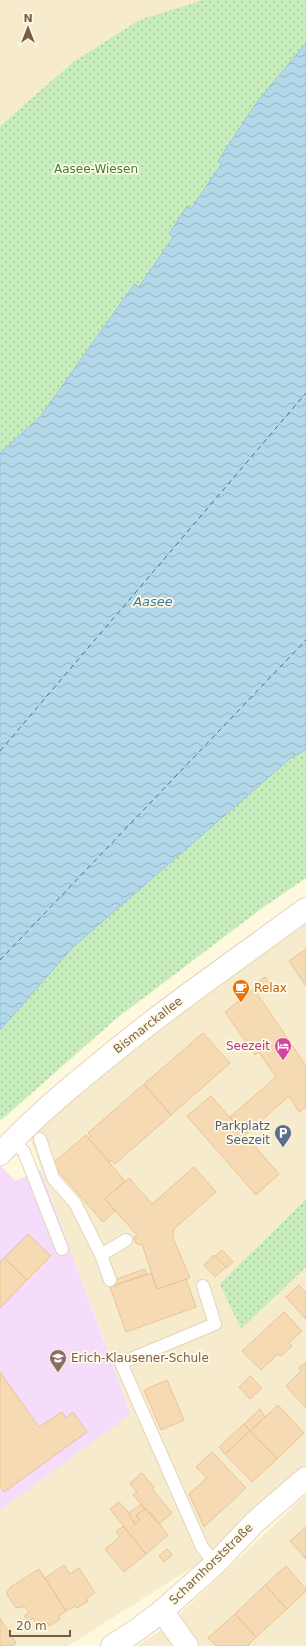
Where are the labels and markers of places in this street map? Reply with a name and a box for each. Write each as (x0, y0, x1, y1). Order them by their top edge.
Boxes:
cafe icon: Relax (231, 978, 251, 1003)
place label: Relax (254, 981, 287, 995)
hotel icon: Seezeit (273, 1036, 293, 1061)
place label: Seezeit (226, 1039, 270, 1053)
place label: Parkplatz Seezeit (215, 1119, 270, 1147)
parking icon: Parkplatz Seezeit (273, 1123, 293, 1148)
school or university icon: Erich-Klausener-Schule (48, 1348, 68, 1373)
place label: Erich-Klausener-Schule (71, 1351, 209, 1365)

